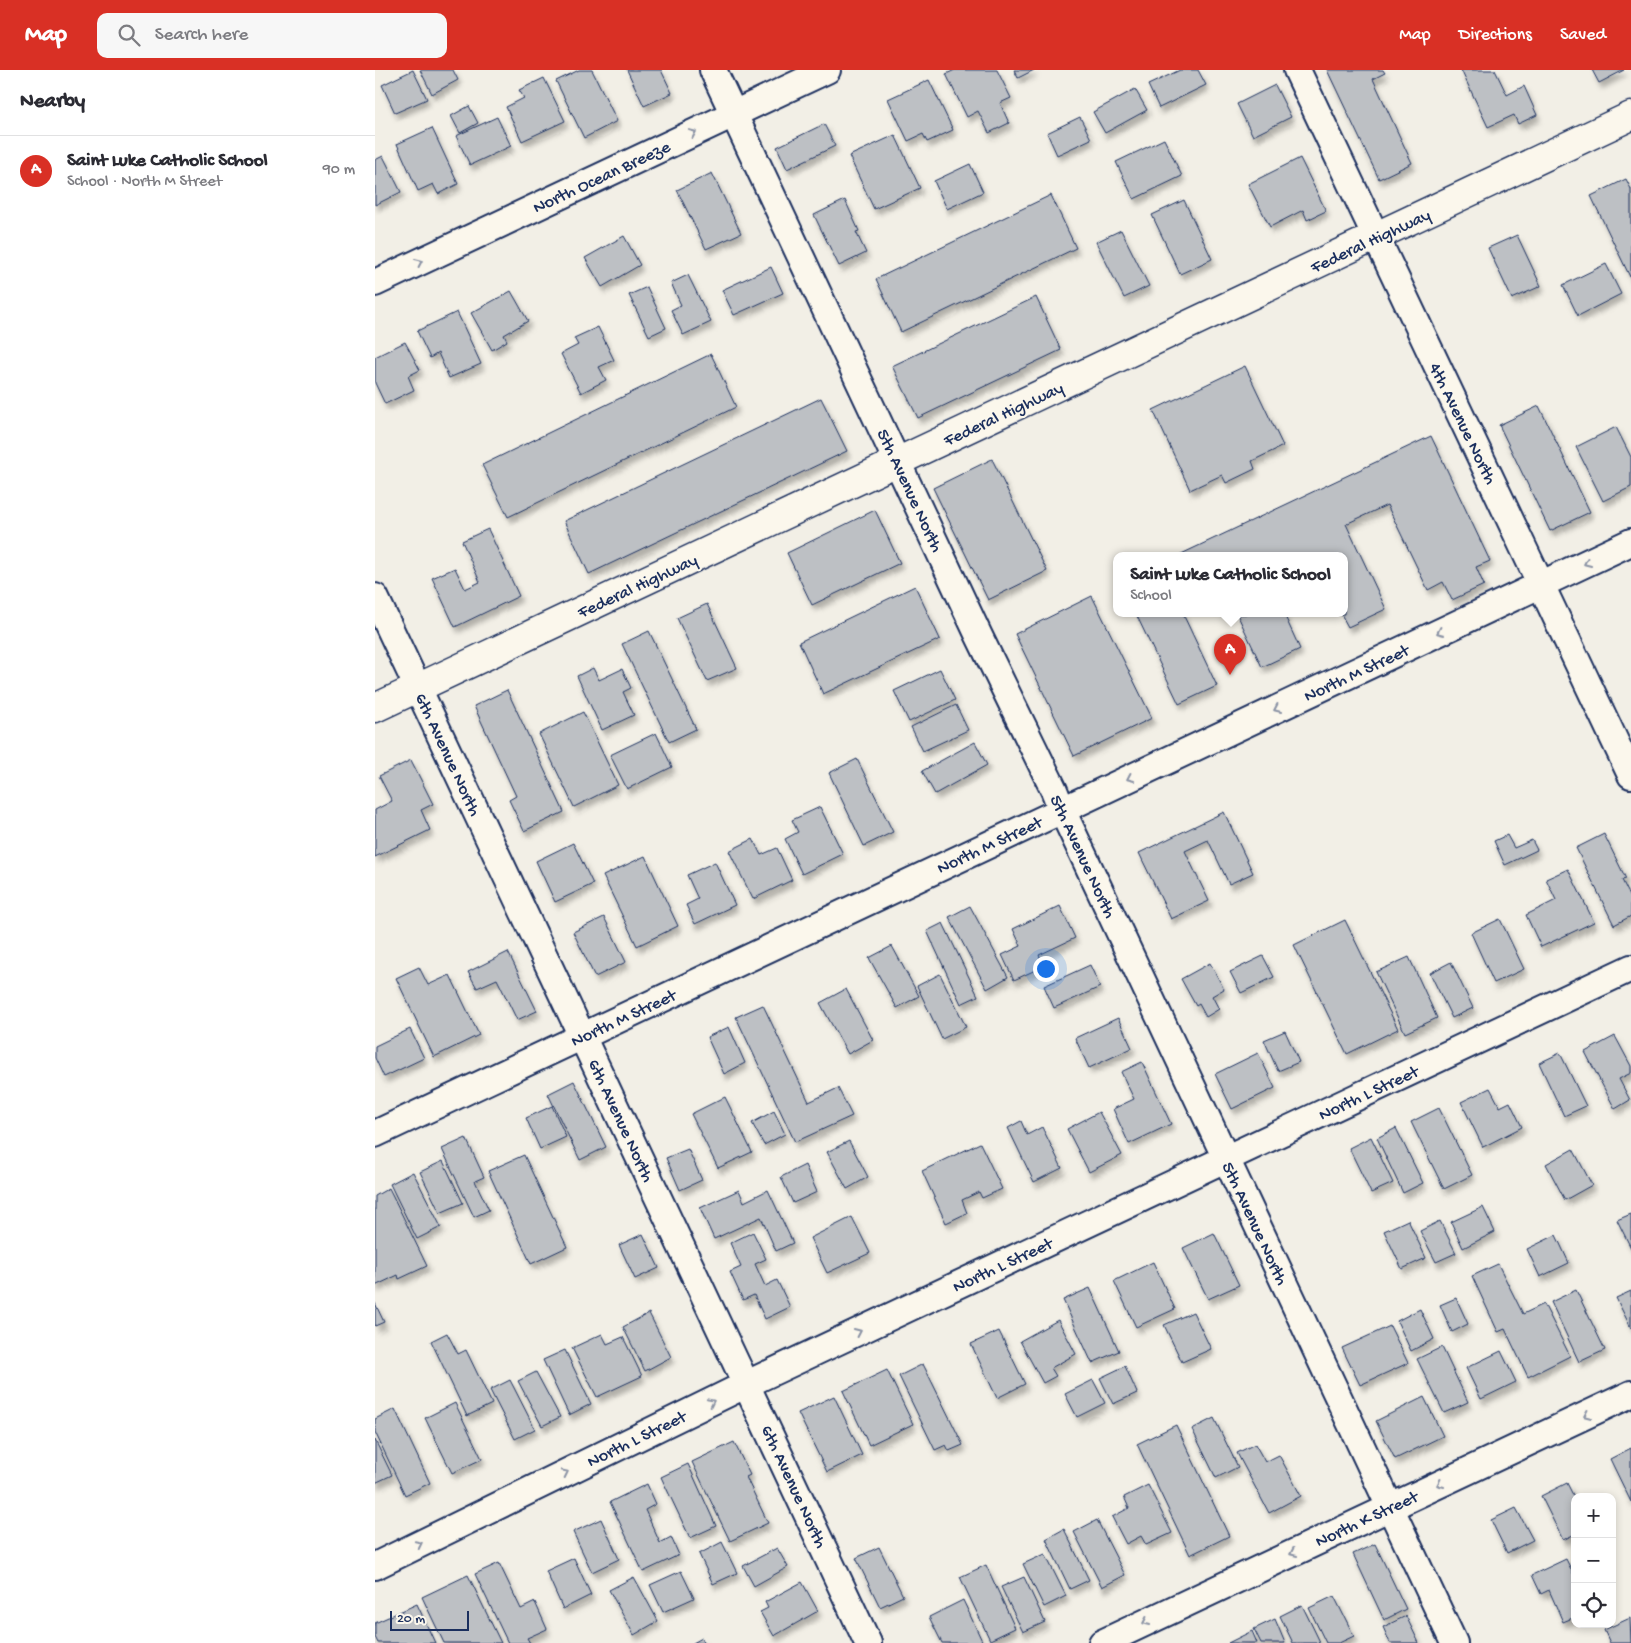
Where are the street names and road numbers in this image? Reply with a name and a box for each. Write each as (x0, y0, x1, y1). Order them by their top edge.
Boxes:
street label: North Ocean Breeze (530, 137, 675, 219)
street label: Federal Highway (1307, 205, 1434, 280)
street label: 4th Avenue North (1423, 360, 1500, 489)
street label: Federal Highway (940, 378, 1067, 453)
street label: 5th Avenue North (871, 426, 947, 556)
street label: Federal Highway (574, 550, 701, 625)
street label: North M Street (1301, 640, 1414, 708)
street label: 6th Avenue North (409, 690, 485, 820)
street label: 5th Avenue North (1044, 792, 1120, 922)
street label: North M Street (934, 812, 1047, 880)
street label: North M Street (568, 985, 681, 1053)
street label: 6th Avenue North (582, 1056, 658, 1186)
street label: North L Street (1316, 1061, 1424, 1127)
street label: 5th Avenue North (1216, 1159, 1292, 1289)
street label: North L Street (950, 1233, 1058, 1299)
street label: North L Street (584, 1407, 692, 1473)
street label: 6th Avenue North (755, 1422, 831, 1552)
street label: North K Street (1312, 1487, 1423, 1553)

